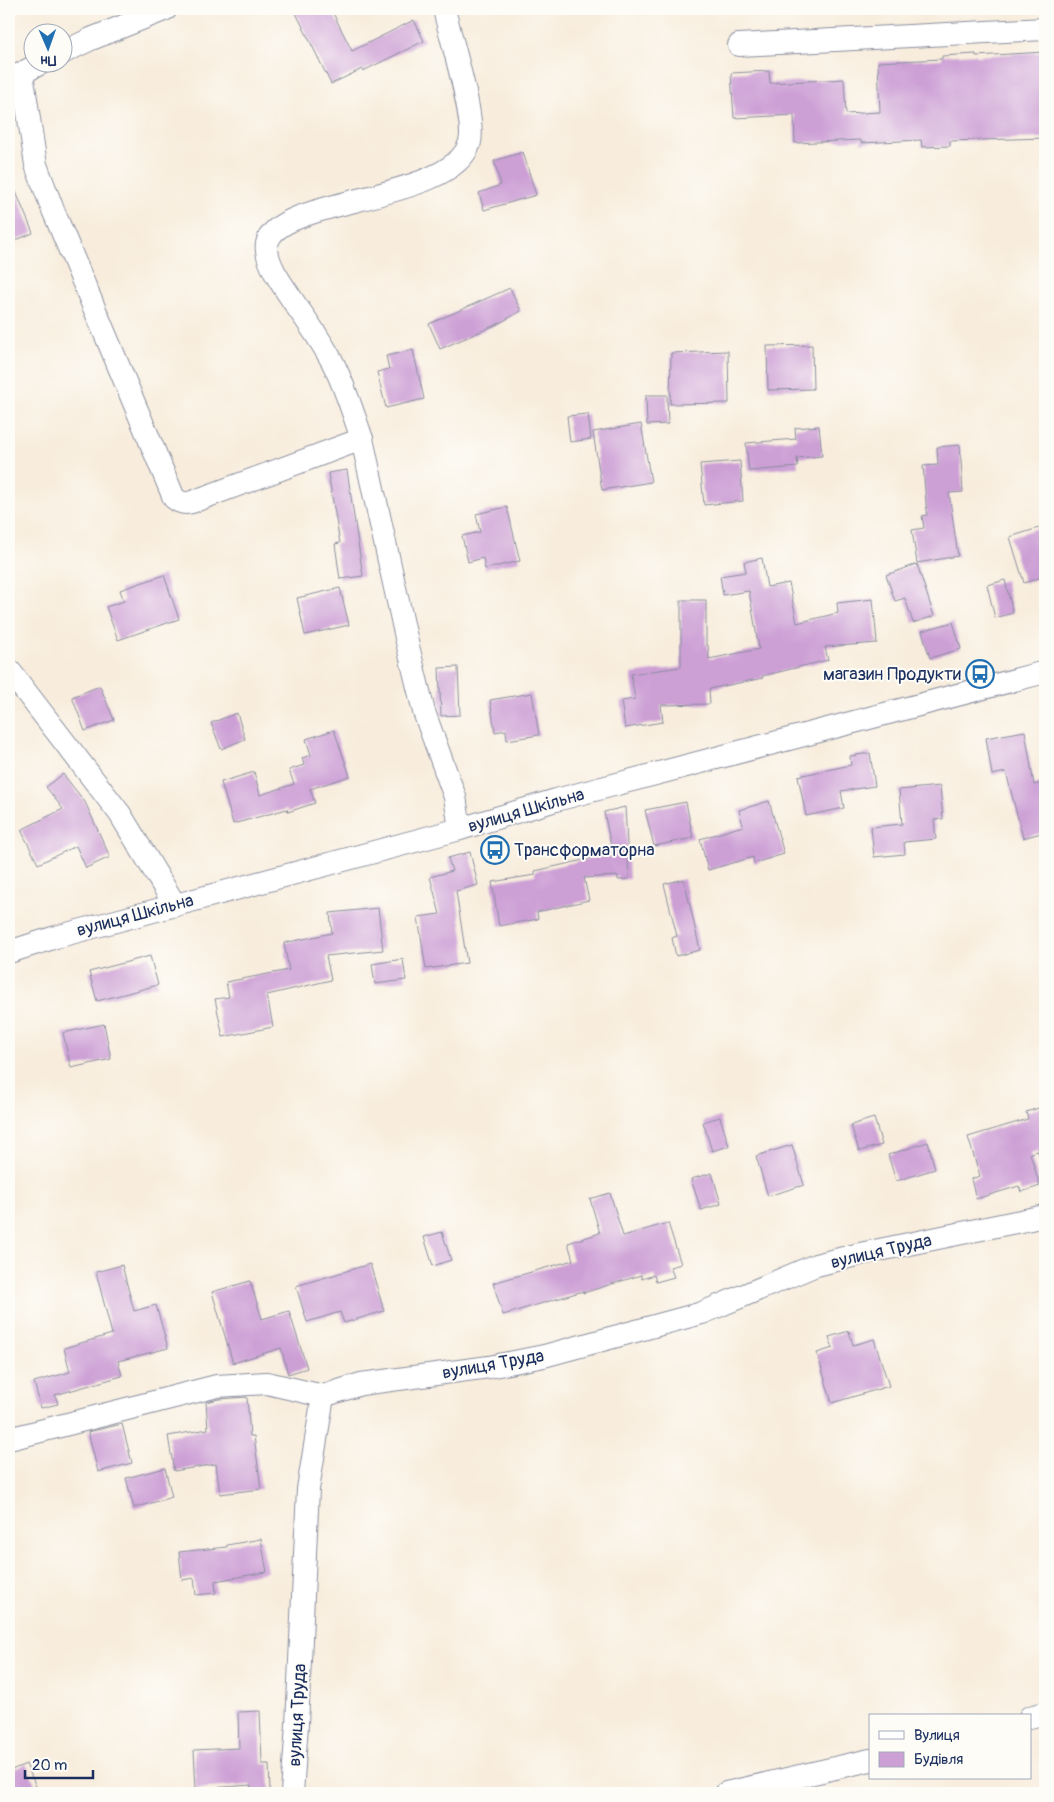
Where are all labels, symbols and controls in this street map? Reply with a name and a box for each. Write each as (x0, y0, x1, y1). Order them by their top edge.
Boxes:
north arrow (22, 22, 72, 72)
text: Пн (40, 52, 56, 69)
bus stop icon: магазин Продукти (965, 659, 995, 689)
place label: магазин Продукти (823, 663, 961, 686)
street label: вулиця Шкільна (465, 783, 587, 838)
bus stop icon: Трансформаторна (480, 835, 510, 865)
place label: Трансформаторна (514, 839, 655, 862)
street label: вулиця Шкільна (74, 889, 196, 942)
street label: вулиця Труда (828, 1229, 934, 1274)
street label: вулиця Труда (440, 1344, 546, 1385)
street label: вулиця Труда (283, 1663, 312, 1767)
legend (869, 1714, 1032, 1780)
text: Вулиця (914, 1726, 960, 1745)
scale bar (25, 1747, 92, 1779)
text: Будівля (914, 1750, 963, 1769)
text: 20 m (32, 1756, 67, 1775)

